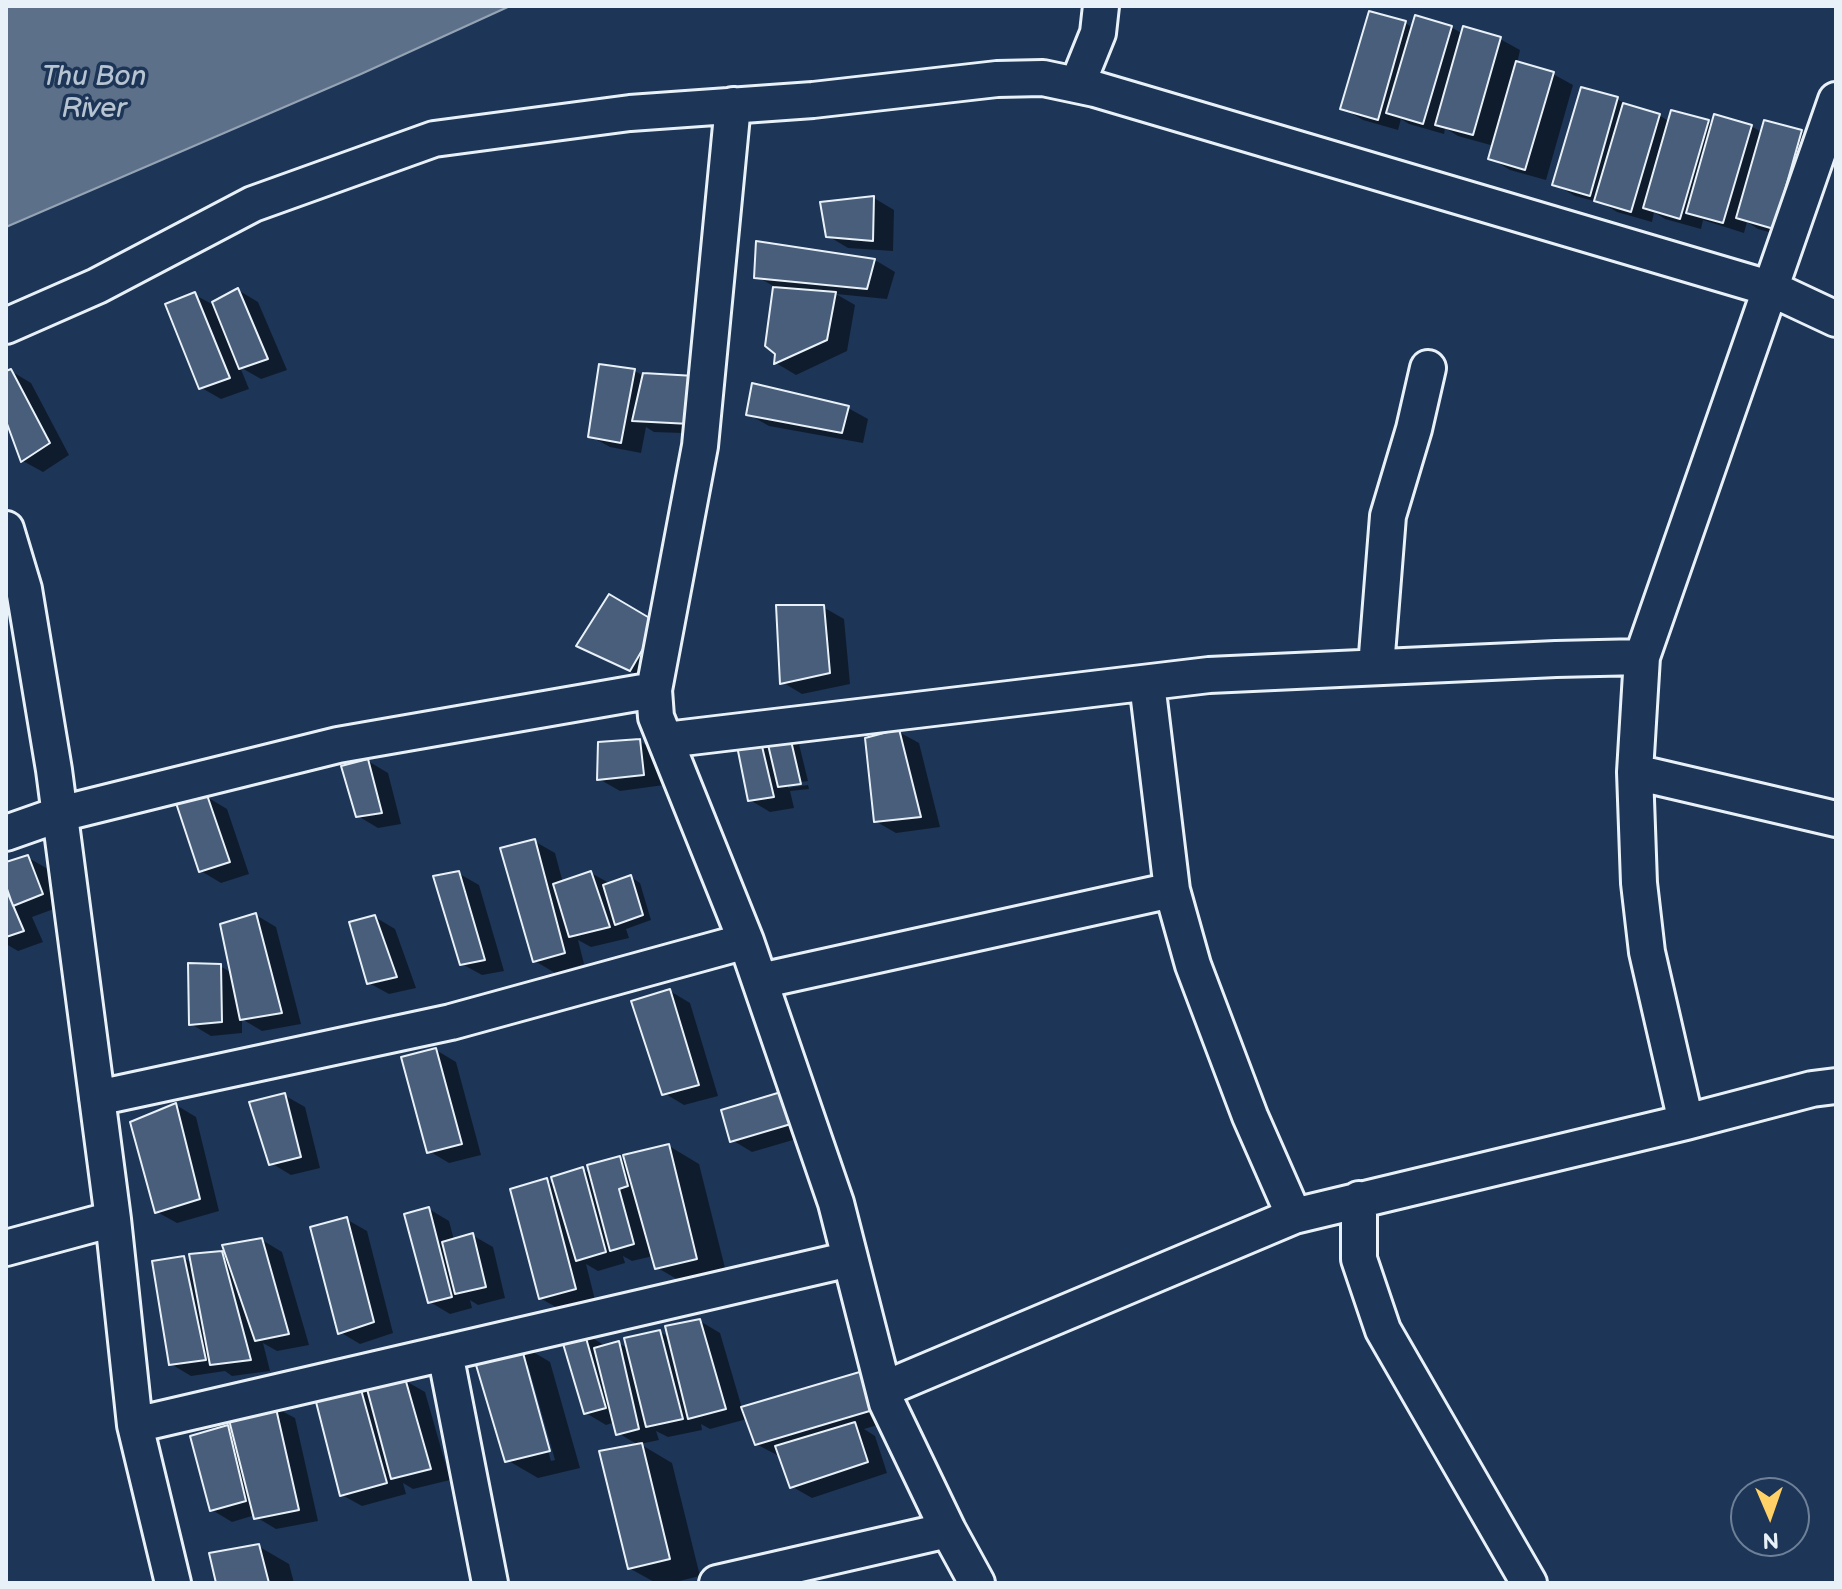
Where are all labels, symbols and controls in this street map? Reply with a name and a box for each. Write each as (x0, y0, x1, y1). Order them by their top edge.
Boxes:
water label: Thu Bon River (42, 61, 146, 127)
north arrow (1730, 1477, 1810, 1557)
text: N (1762, 1526, 1780, 1553)

